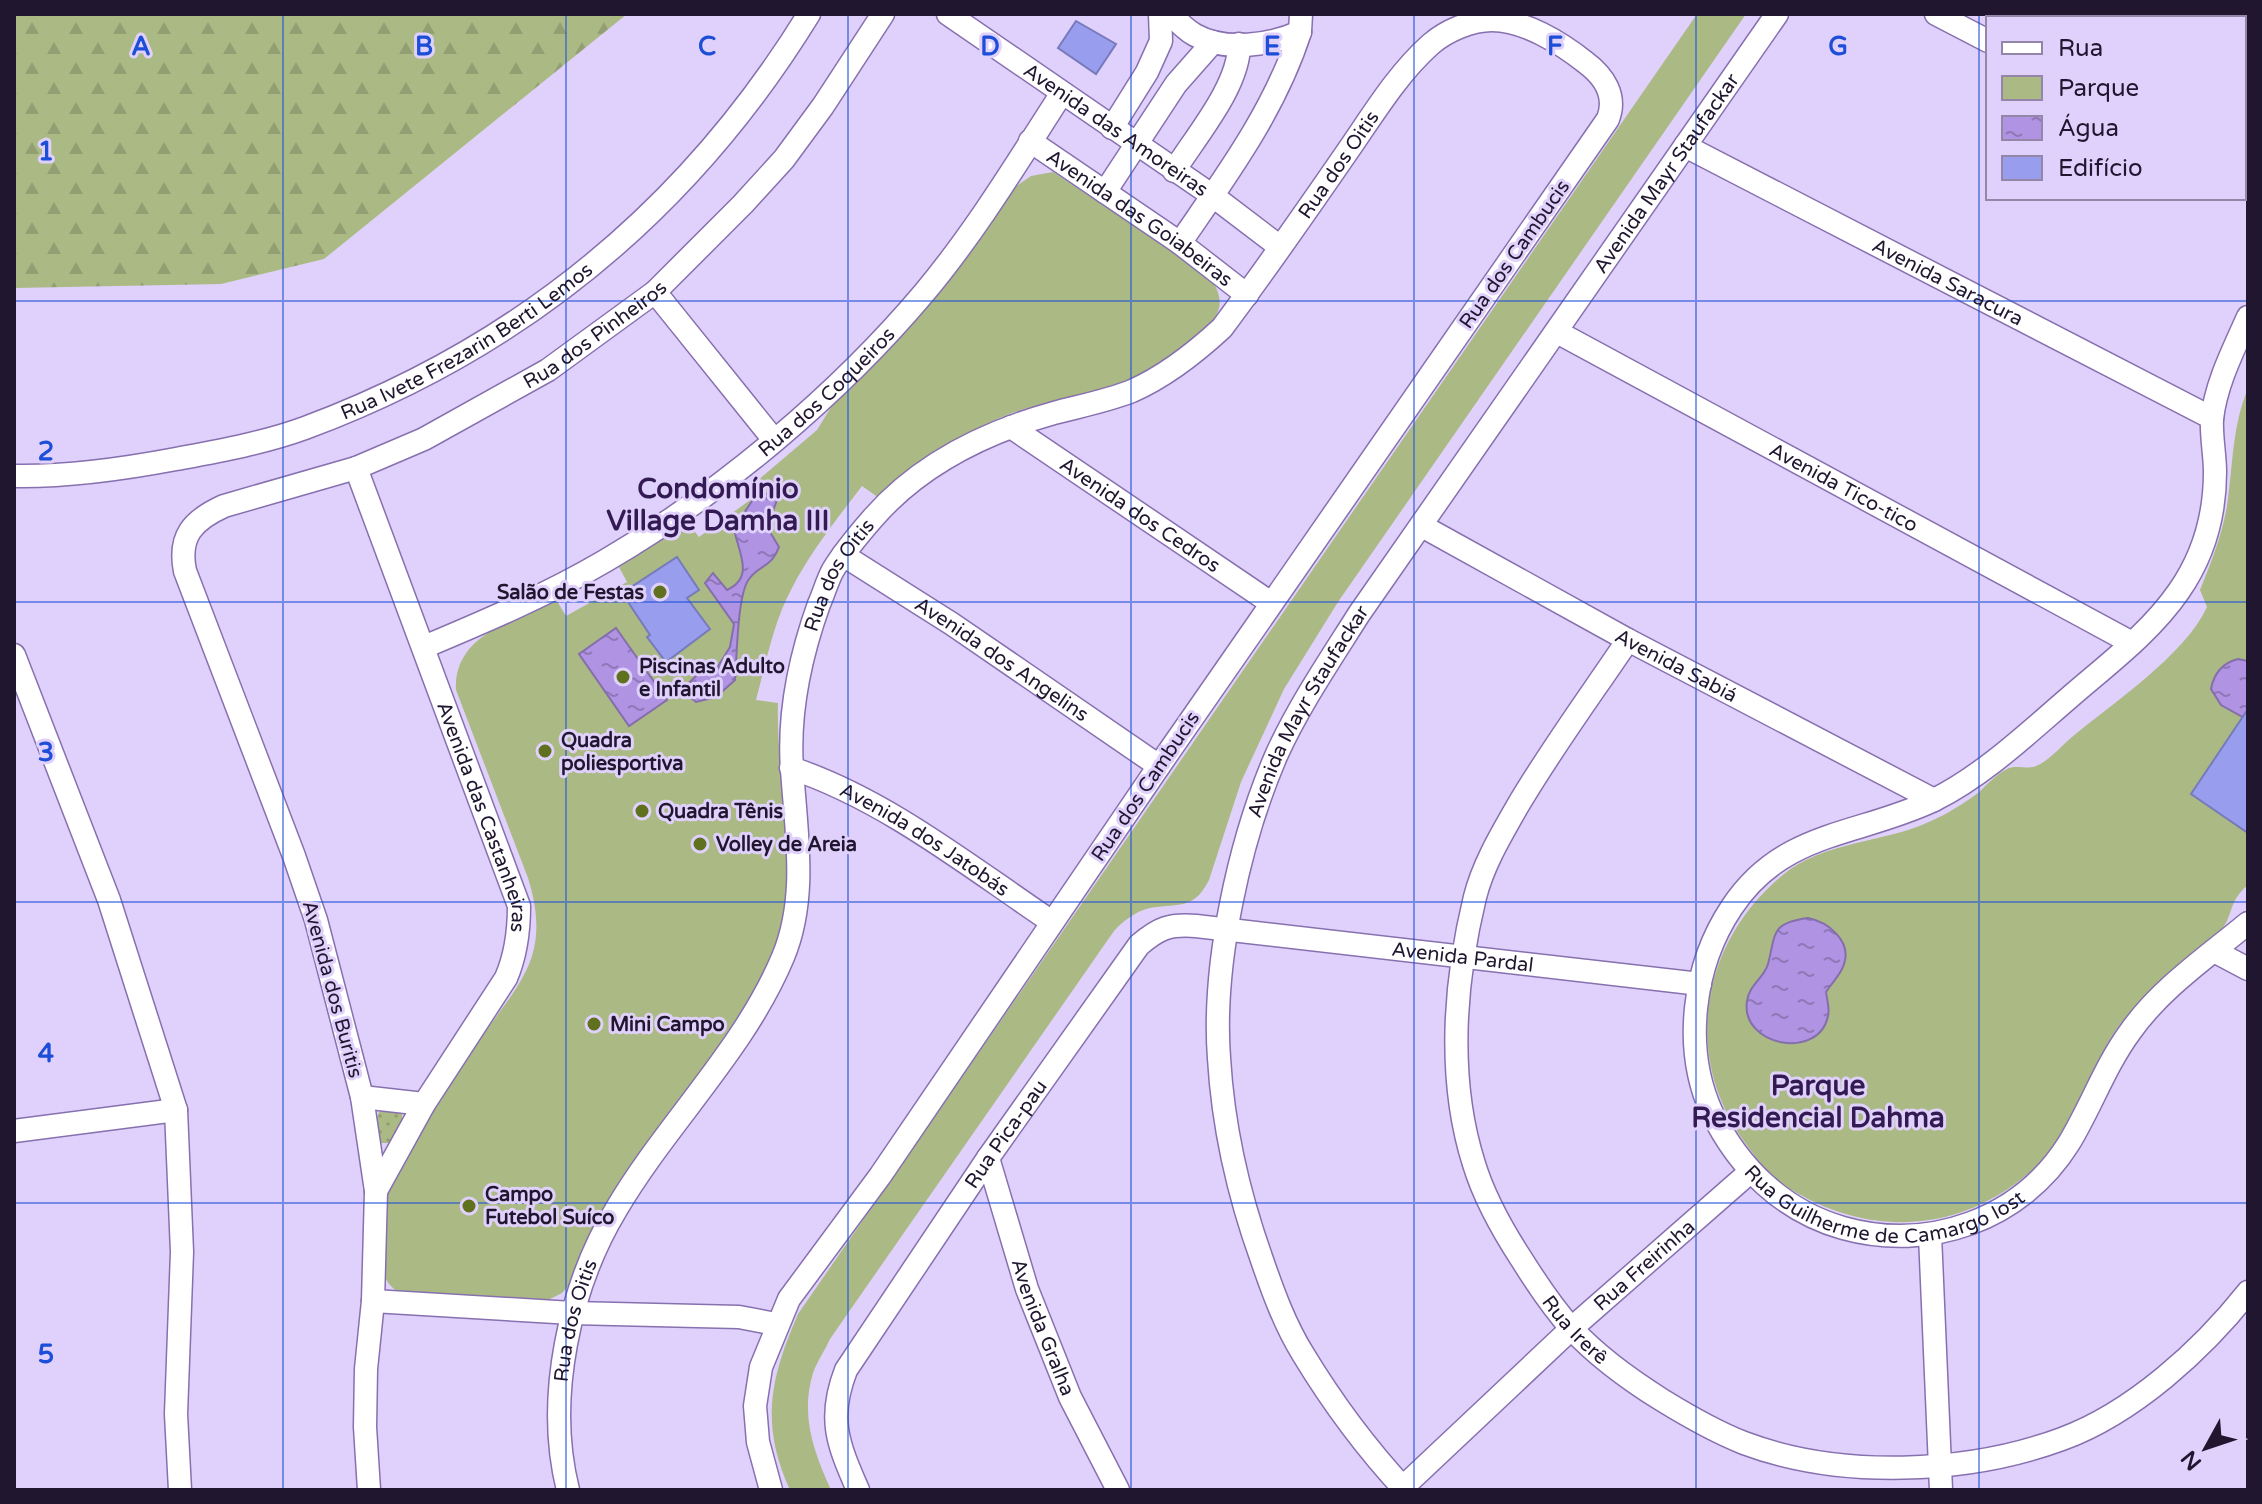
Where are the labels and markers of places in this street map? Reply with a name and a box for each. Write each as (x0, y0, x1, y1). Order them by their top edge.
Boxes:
place label: Salão de Festas (497, 581, 644, 605)
marker: Salão de Festas (651, 583, 669, 601)
place label: Piscinas Adulto e Infantil (639, 655, 785, 702)
marker: Piscinas Adulto e Infantil (614, 668, 632, 686)
place label: Quadra poliesportiva (561, 729, 683, 776)
marker: Quadra poliesportiva (536, 742, 554, 760)
place label: Quadra Tênis (658, 800, 784, 824)
marker: Quadra Tênis (633, 802, 651, 820)
place label: Volley de Areia (716, 833, 857, 857)
marker: Volley de Areia (691, 835, 709, 853)
place label: Mini Campo (610, 1013, 725, 1037)
marker: Mini Campo (585, 1015, 603, 1033)
place label: Campo Futebol Suíco (485, 1183, 614, 1230)
marker: Campo Futebol Suíco (460, 1197, 478, 1215)

